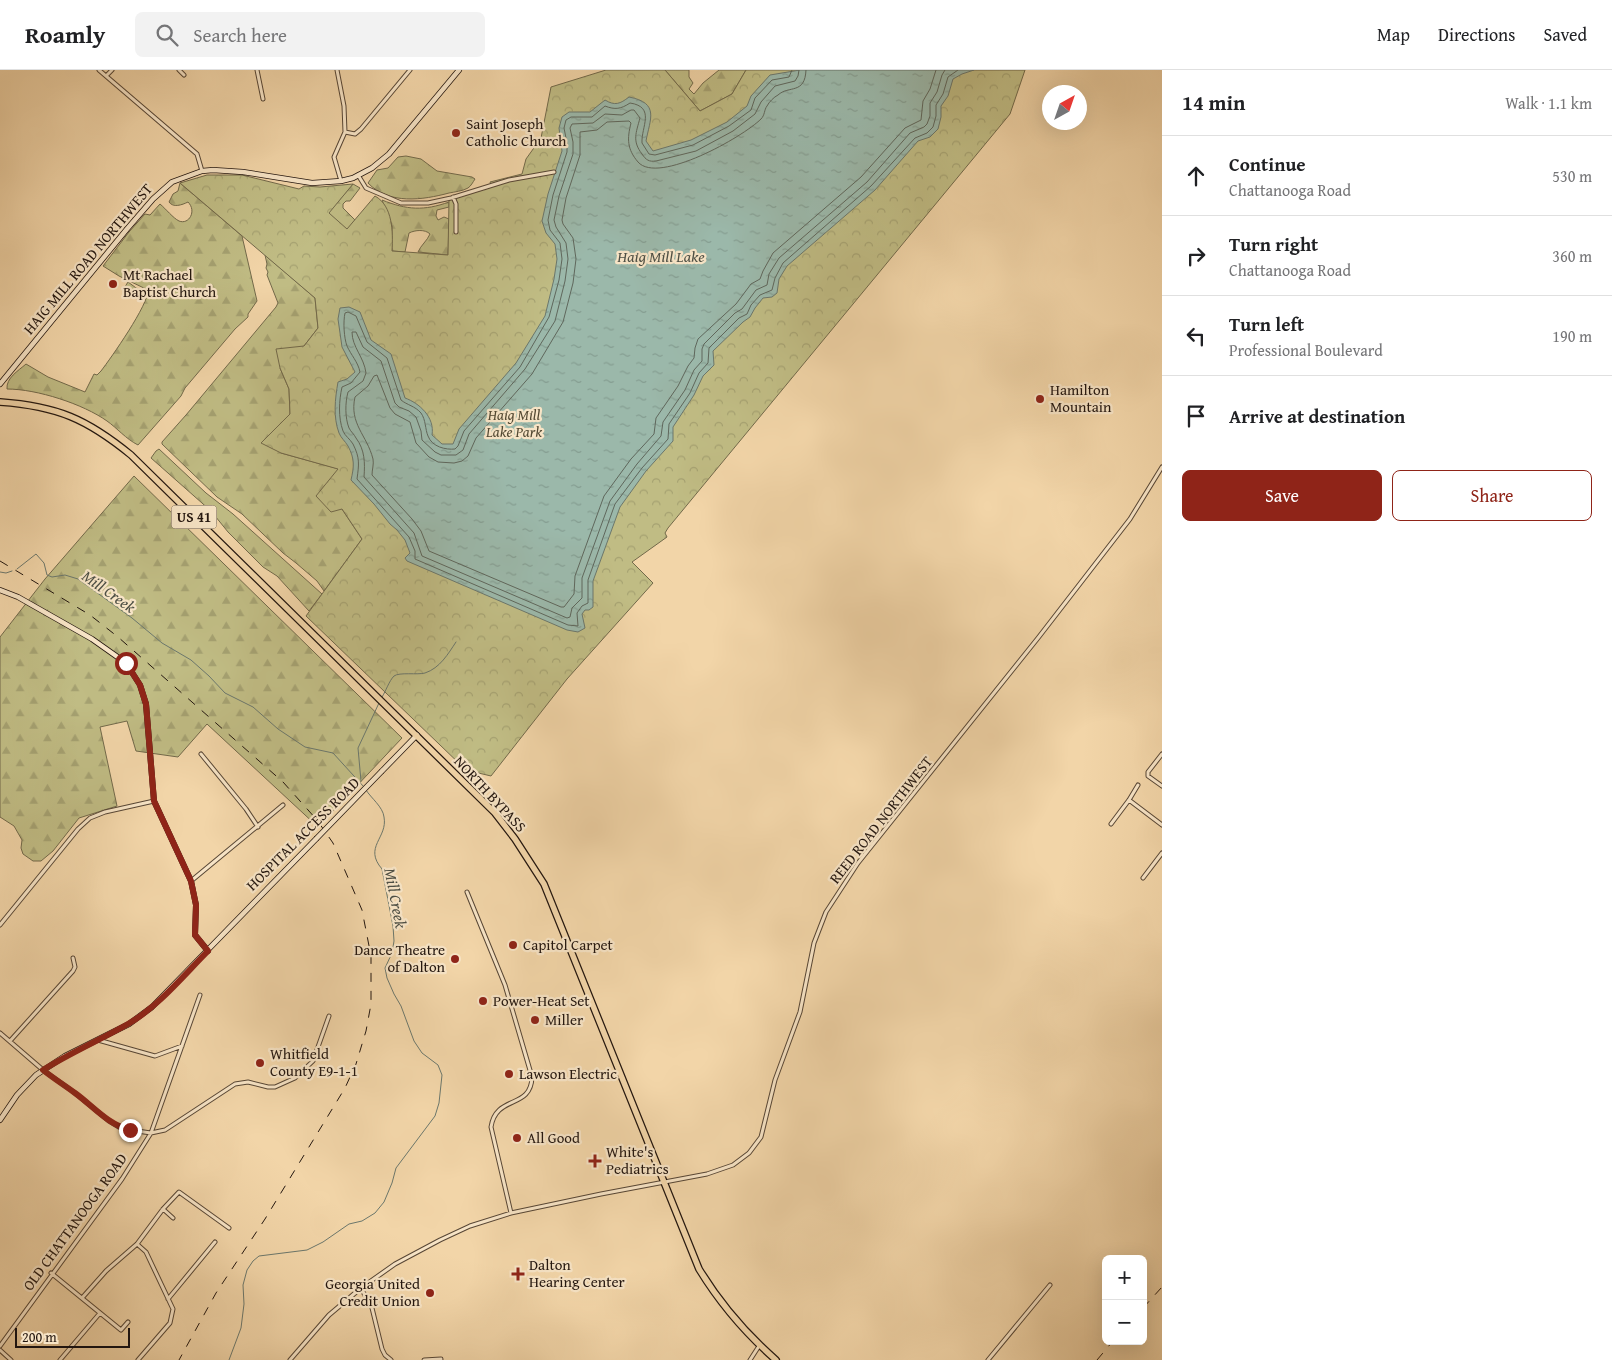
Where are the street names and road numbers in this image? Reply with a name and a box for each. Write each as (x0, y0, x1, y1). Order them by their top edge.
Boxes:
street label: HAIG MILL ROAD NORTHWEST (18, 178, 157, 339)
road number: US 41 (172, 506, 216, 528)
street label: NORTH BYPASS (449, 751, 531, 836)
street label: REED ROAD NORTHWEST (824, 751, 937, 888)
street label: HOSPITAL ACCESS ROAD (241, 772, 364, 895)
street label: OLD CHATTANOOGA ROAD (18, 1149, 132, 1295)

